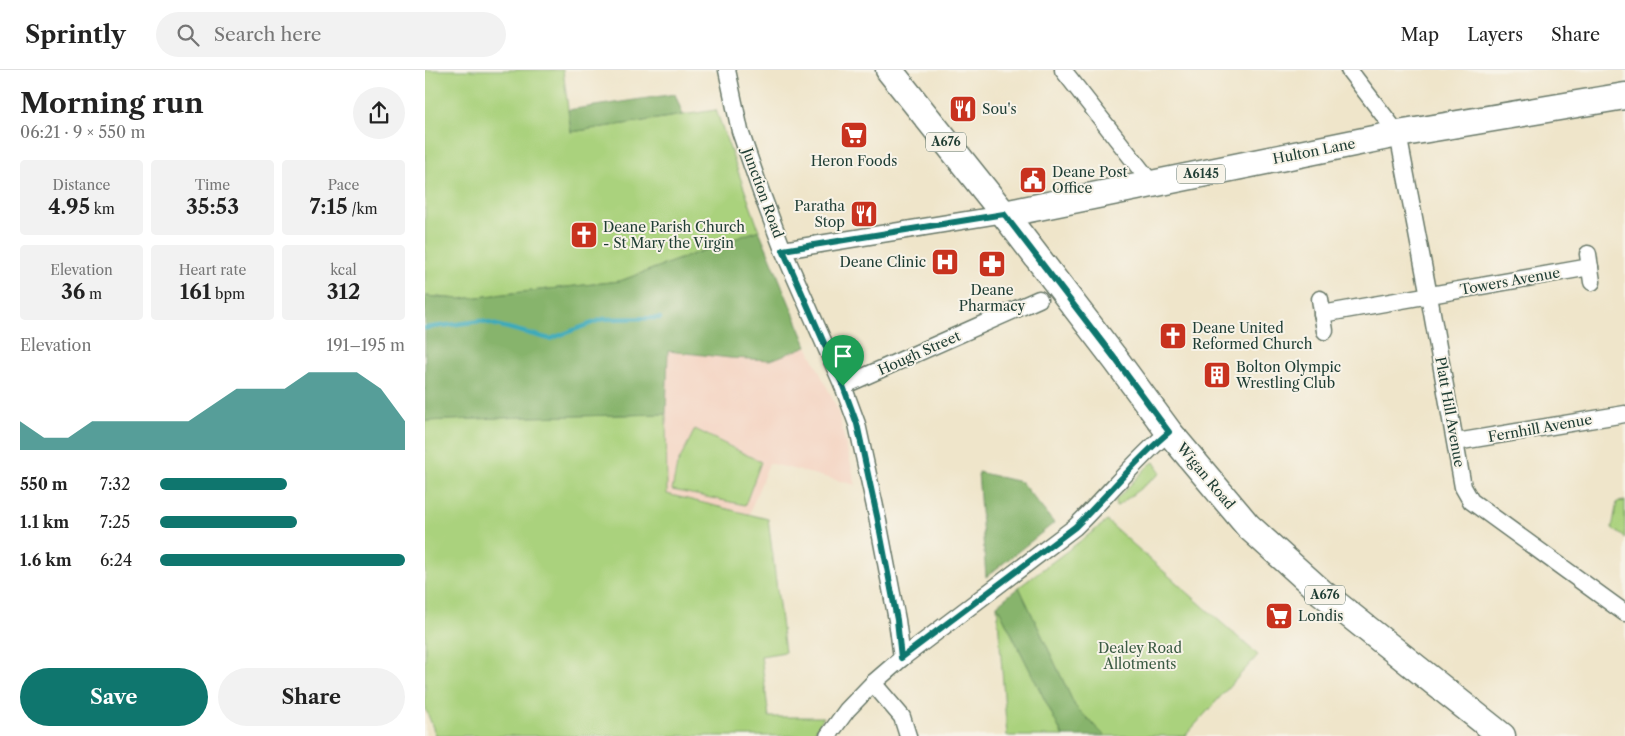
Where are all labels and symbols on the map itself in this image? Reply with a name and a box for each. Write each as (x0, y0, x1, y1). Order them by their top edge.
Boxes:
restaurant icon: Sou's (948, 94, 978, 124)
place label: Sou's (982, 100, 1017, 118)
supermarket icon: Heron Foods (839, 120, 869, 150)
road number: A676 (926, 132, 966, 152)
street label: Hulton Lane (1271, 134, 1357, 168)
street label: Junction Road (738, 144, 788, 241)
place label: Heron Foods (811, 152, 897, 170)
place label: Deane Post Office (1052, 163, 1127, 197)
public building icon: Deane Post Office (1018, 165, 1048, 195)
road number: A6145 (1177, 165, 1225, 184)
place label: Paratha Stop (794, 197, 846, 231)
restaurant icon: Paratha Stop (849, 199, 879, 229)
place label: Deane Parish Church - St Mary the Virgin (603, 218, 745, 252)
church icon: Deane Parish Church - St Mary the Virgin (569, 220, 599, 250)
hospital icon: Deane Clinic (930, 247, 960, 277)
pharmacy icon: Deane Pharmacy (977, 249, 1007, 279)
place label: Deane Clinic (840, 253, 926, 271)
street label: Towers Avenue (1459, 263, 1562, 299)
place label: Deane Pharmacy (959, 281, 1026, 315)
place label: Deane United Reformed Church (1192, 319, 1313, 353)
church icon: Deane United Reformed Church (1158, 321, 1188, 351)
street label: Hough Street (875, 327, 963, 379)
pin (822, 335, 864, 386)
street label: Platt Hill Avenue (1431, 355, 1469, 469)
place label: Bolton Olympic Wrestling Club (1235, 358, 1341, 392)
building icon: Bolton Olympic Wrestling Club (1202, 360, 1232, 390)
street label: Fernhill Avenue (1487, 410, 1594, 446)
street label: Wigan Road (1172, 438, 1239, 513)
road number: A676 (1305, 586, 1345, 604)
supermarket icon: Londis (1264, 601, 1294, 631)
place label: Londis (1298, 607, 1343, 625)
park label: Dealey Road Allotments (1098, 639, 1182, 673)

